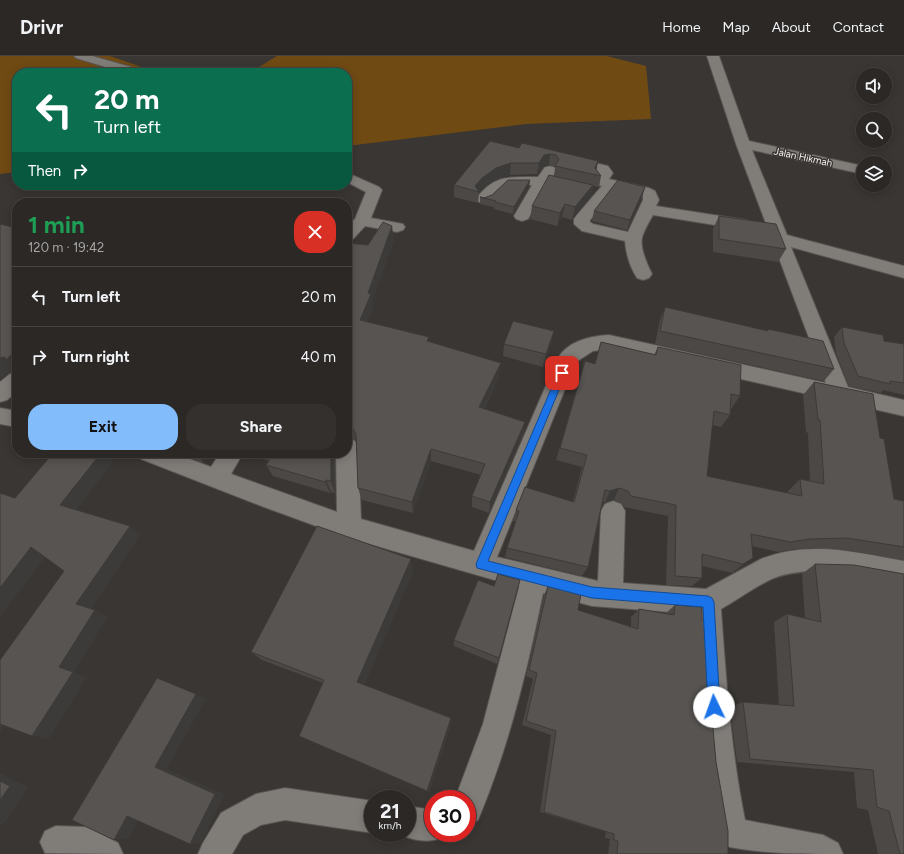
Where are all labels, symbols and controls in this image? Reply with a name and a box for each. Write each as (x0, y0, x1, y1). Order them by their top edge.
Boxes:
text: Drivr (20, 16, 63, 39)
text: Home (662, 19, 701, 36)
text: Map (723, 19, 750, 36)
text: About (772, 19, 811, 36)
text: Contact (833, 19, 884, 36)
map controls (856, 68, 892, 192)
button: sound (856, 68, 892, 104)
text: 20 m (94, 82, 159, 116)
icon: left (28, 84, 80, 136)
button: search (856, 112, 892, 148)
text: Turn left (94, 116, 161, 138)
street label: Jalan Hikmah (773, 144, 834, 170)
button: layers (856, 156, 892, 192)
icon: right (69, 160, 91, 182)
text: Then (28, 162, 61, 180)
text: 1 min (28, 210, 85, 239)
button: close (294, 211, 336, 253)
text: 120 m · 19:42 (28, 240, 104, 255)
icon: left (28, 286, 50, 308)
text: Turn left (62, 288, 120, 306)
text: 20 m (302, 288, 336, 306)
icon: right (28, 346, 50, 368)
text: Turn right (62, 348, 130, 366)
text: 40 m (301, 348, 336, 366)
pin (545, 356, 579, 390)
icon: arrive (551, 362, 573, 384)
button: Exit (28, 404, 178, 450)
button: Share (186, 404, 336, 450)
position arrow (693, 686, 735, 728)
speed limit sign: 30 (424, 790, 476, 842)
text: 21 (380, 799, 400, 823)
text: km/h (379, 819, 401, 832)

